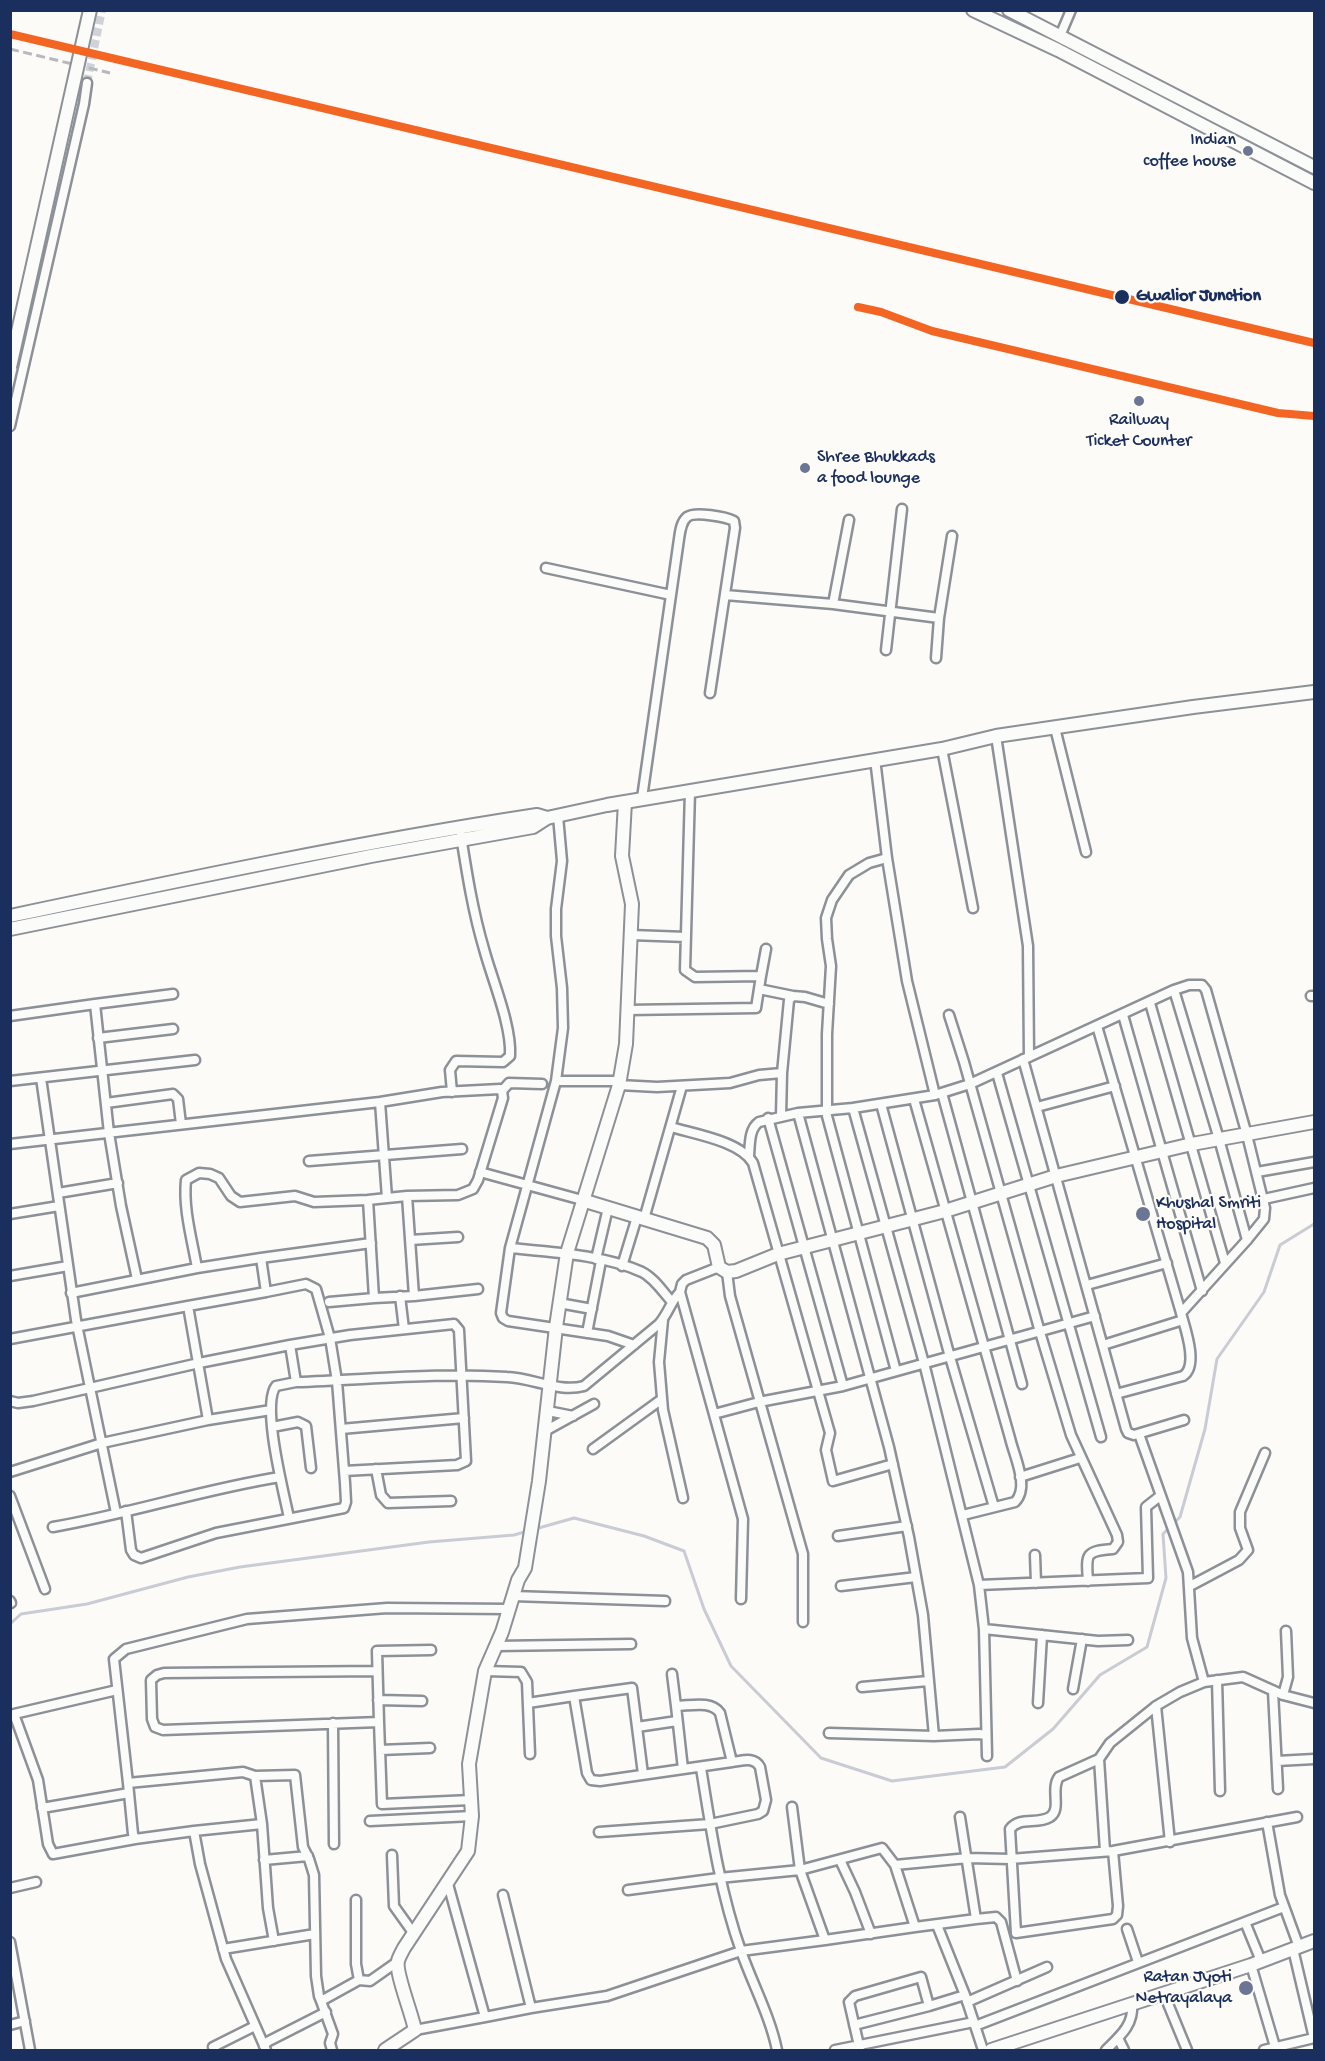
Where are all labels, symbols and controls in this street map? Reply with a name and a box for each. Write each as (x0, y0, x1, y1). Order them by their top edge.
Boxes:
place label: Indian coffee house (1143, 130, 1236, 172)
marker: Indian coffee house (1241, 144, 1255, 158)
place label: Gwalior Junction (1136, 286, 1261, 308)
marker: Gwalior Junction (1113, 288, 1131, 306)
marker: Railway Ticket Counter (1132, 394, 1146, 408)
place label: Railway Ticket Counter (1087, 410, 1191, 452)
place label: Shree Bhukkads a food lounge (817, 447, 935, 490)
marker: Shree Bhukkads a food lounge (798, 461, 812, 475)
place label: Khushal Smriti Hospital (1156, 1193, 1261, 1236)
marker: Khushal Smriti Hospital (1134, 1205, 1152, 1223)
place label: Ratan Jyoti Netrayalaya (1136, 1967, 1232, 2010)
marker: Ratan Jyoti Netrayalaya (1237, 1979, 1255, 1997)

